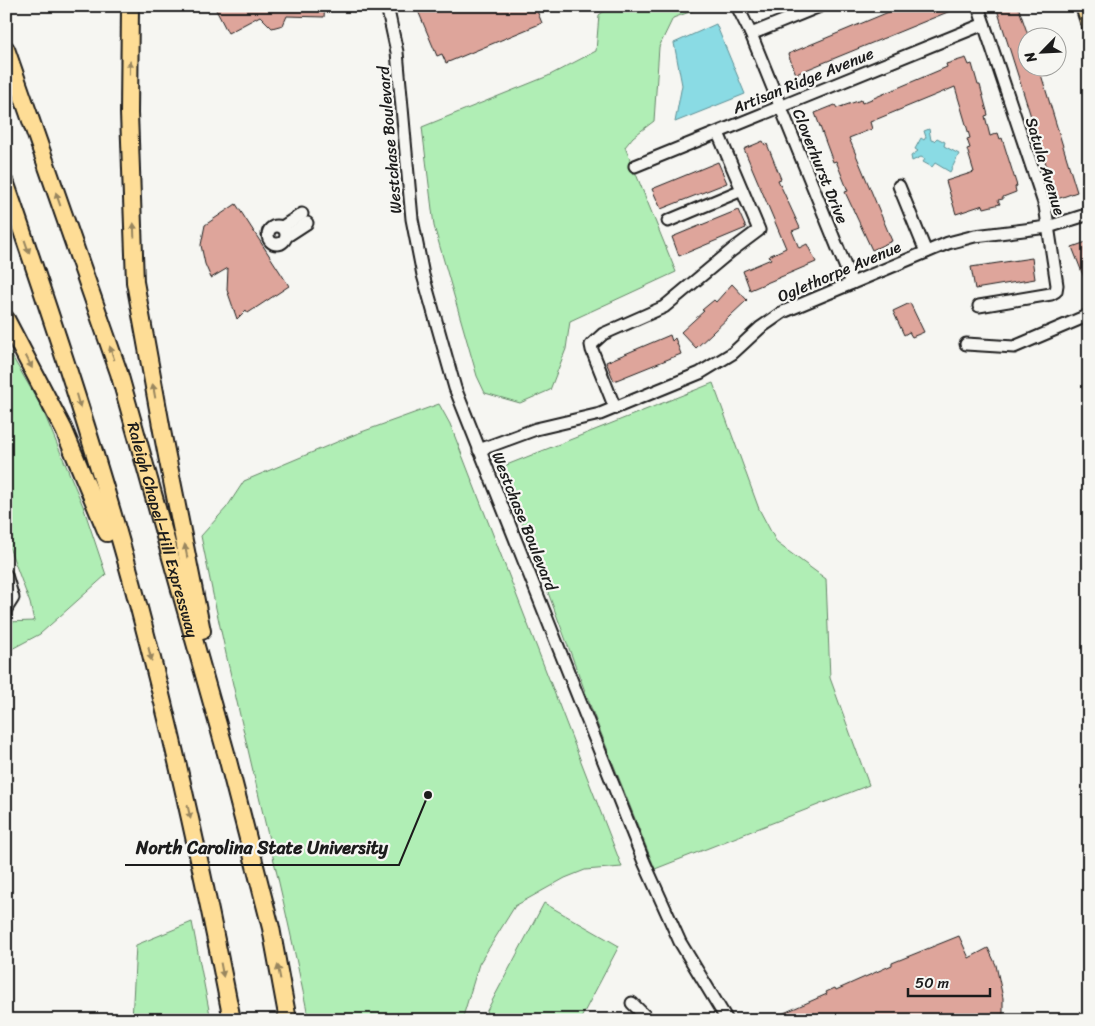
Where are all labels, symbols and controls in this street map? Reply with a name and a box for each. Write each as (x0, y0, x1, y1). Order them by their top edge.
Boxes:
north arrow (1018, 28, 1068, 78)
street label: Artisan Ridge Avenue (727, 39, 878, 122)
text: N (1017, 47, 1044, 68)
one-way arrow (126, 60, 134, 76)
street label: Westchase Boulevard (368, 63, 410, 215)
street label: Cloverhurst Drive (784, 104, 857, 228)
street label: Satula Avenue (1017, 113, 1074, 219)
one-way arrow (54, 191, 62, 206)
one-way arrow (129, 222, 137, 238)
street label: Oglethorpe Avenue (773, 232, 906, 311)
one-way arrow (24, 239, 32, 254)
one-way arrow (107, 345, 115, 360)
one-way arrow (25, 355, 33, 369)
one-way arrow (150, 383, 158, 399)
one-way arrow (75, 394, 83, 409)
street label: Raleigh Chapel–Hill Expressway (118, 419, 207, 642)
street label: Westchase Boulevard (483, 447, 566, 597)
one-way arrow (181, 542, 189, 558)
one-way arrow (146, 646, 154, 661)
one-way arrow (185, 804, 193, 819)
callout: North Carolina State University (125, 832, 399, 865)
text: North Carolina State University (135, 832, 389, 864)
one-way arrow (219, 963, 227, 979)
one-way arrow (275, 963, 283, 979)
scale bar (908, 966, 990, 998)
text: 50 m (915, 970, 950, 996)

